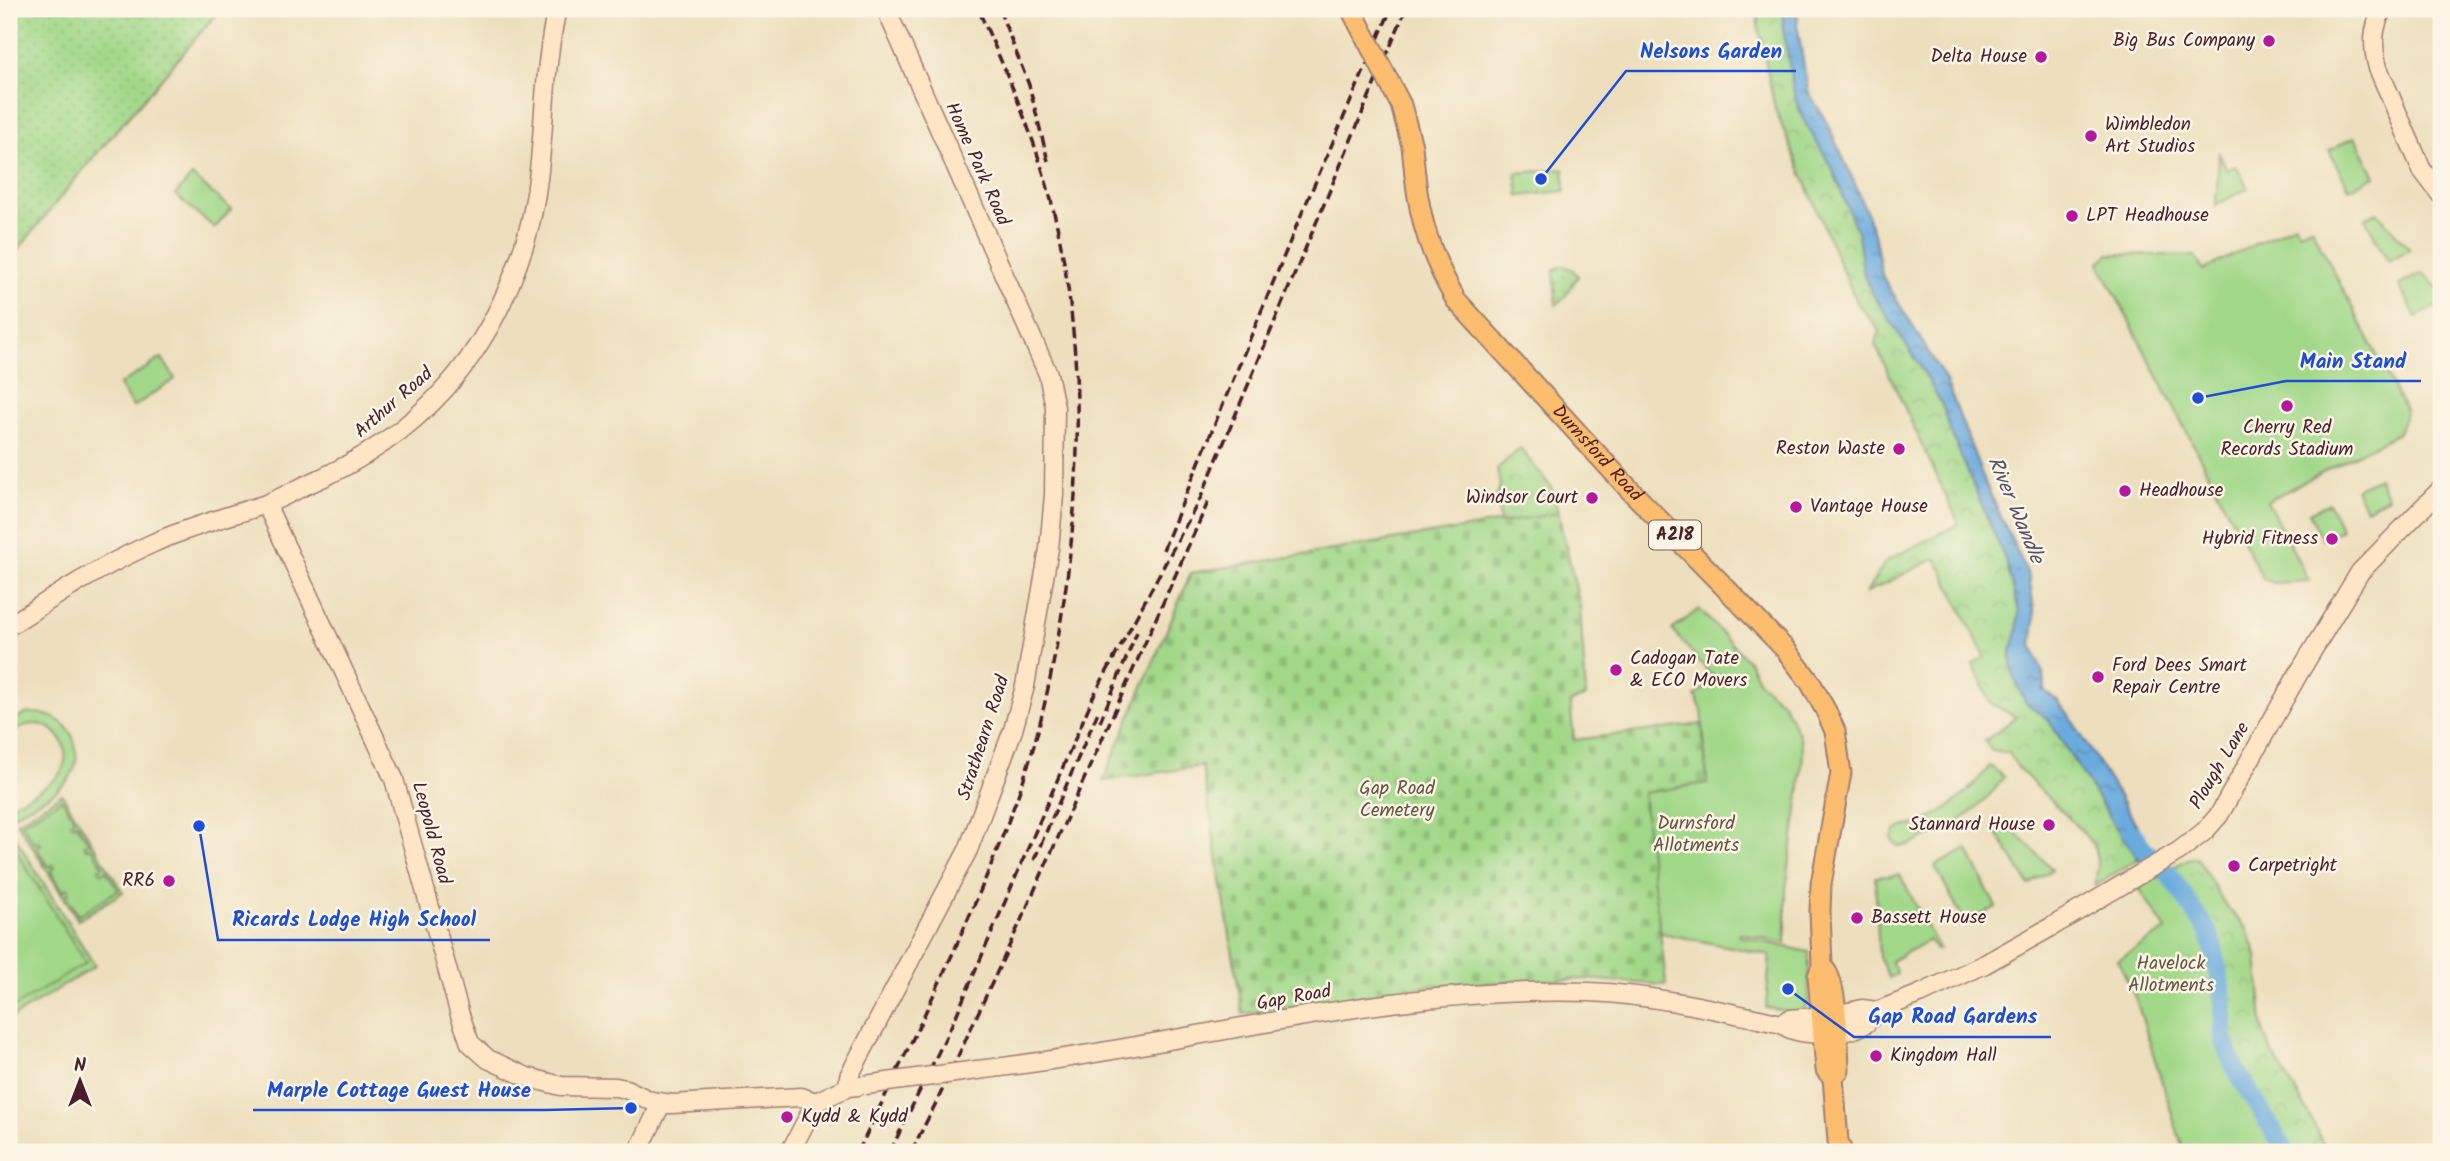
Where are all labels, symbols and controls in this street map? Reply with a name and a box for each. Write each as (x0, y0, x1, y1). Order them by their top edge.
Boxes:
place label: Big Bus Company (2113, 26, 2256, 56)
callout: Nelsons Garden (1626, 29, 1796, 71)
marker: Big Bus Company (2261, 33, 2277, 49)
text: Nelsons Garden (1640, 36, 1782, 69)
place label: Delta House (1931, 42, 2027, 72)
marker: Delta House (2033, 49, 2049, 65)
street label: Home Park Road (936, 97, 1018, 231)
place label: Wimbledon Art Studios (2105, 110, 2195, 162)
marker: Wimbledon Art Studios (2083, 128, 2099, 144)
place label: LPT Headhouse (2086, 201, 2209, 231)
marker: LPT Headhouse (2064, 208, 2080, 224)
callout: Main Stand (2286, 339, 2421, 381)
text: Main Stand (2300, 346, 2407, 379)
street label: Arthur Road (348, 360, 441, 446)
street label: Durnsford Road (1544, 398, 1650, 510)
marker: Cherry Red Records Stadium (2279, 398, 2295, 414)
place label: Cherry Red Records Stadium (2221, 413, 2353, 465)
place label: Reston Waste (1776, 434, 1885, 464)
marker: Reston Waste (1891, 441, 1907, 457)
water label: River Wandle (1978, 451, 2053, 571)
place label: Headhouse (2139, 476, 2224, 506)
place label: Windsor Court (1466, 483, 1579, 513)
marker: Headhouse (2117, 483, 2133, 499)
marker: Windsor Court (1584, 490, 1600, 506)
place label: Vantage House (1810, 492, 1928, 522)
marker: Vantage House (1788, 499, 1804, 515)
road number: A218 (1649, 520, 1701, 550)
place label: Hybrid Fitness (2202, 524, 2318, 554)
marker: Hybrid Fitness (2324, 531, 2340, 547)
place label: Cadogan Tate & ECO Movers (1630, 644, 1747, 696)
place label: Ford Dees Smart Repair Centre (2112, 651, 2247, 703)
marker: Cadogan Tate & ECO Movers (1608, 662, 1624, 678)
marker: Ford Dees Smart Repair Centre (2090, 669, 2106, 685)
street label: Strathearn Road (950, 671, 1018, 804)
street label: Plough Lane (2182, 716, 2258, 816)
park label: Gap Road Cemetery (1359, 774, 1435, 826)
street label: Leopold Road (403, 778, 459, 888)
park label: Durnsford Allotments (1653, 809, 1739, 861)
place label: Stannard House (1909, 810, 2035, 840)
marker: Stannard House (2041, 817, 2057, 833)
place label: Carpetright (2248, 851, 2338, 881)
marker: Carpetright (2226, 858, 2242, 874)
place label: RR6 (122, 866, 155, 896)
marker: RR6 (161, 873, 177, 889)
callout: Ricards Lodge High School (218, 898, 490, 940)
place label: Bassett House (1871, 903, 1987, 933)
text: Ricards Lodge High School (232, 904, 477, 937)
marker: Bassett House (1849, 910, 1865, 926)
park label: Havelock Allotments (2128, 949, 2214, 1001)
street label: Gap Road (1254, 977, 1334, 1019)
callout: Gap Road Gardens (1854, 995, 2051, 1037)
text: Gap Road Gardens (1869, 1001, 2038, 1034)
place label: Kingdom Hall (1890, 1041, 1997, 1071)
north arrow (46, 1046, 116, 1116)
marker: Kingdom Hall (1868, 1048, 1884, 1064)
text: N (74, 1051, 86, 1081)
callout: Marple Cottage Guest House (253, 1068, 545, 1110)
text: Marple Cottage Guest House (267, 1075, 531, 1108)
place label: Kydd & Kydd (801, 1102, 908, 1132)
marker: Kydd & Kydd (779, 1109, 795, 1125)

